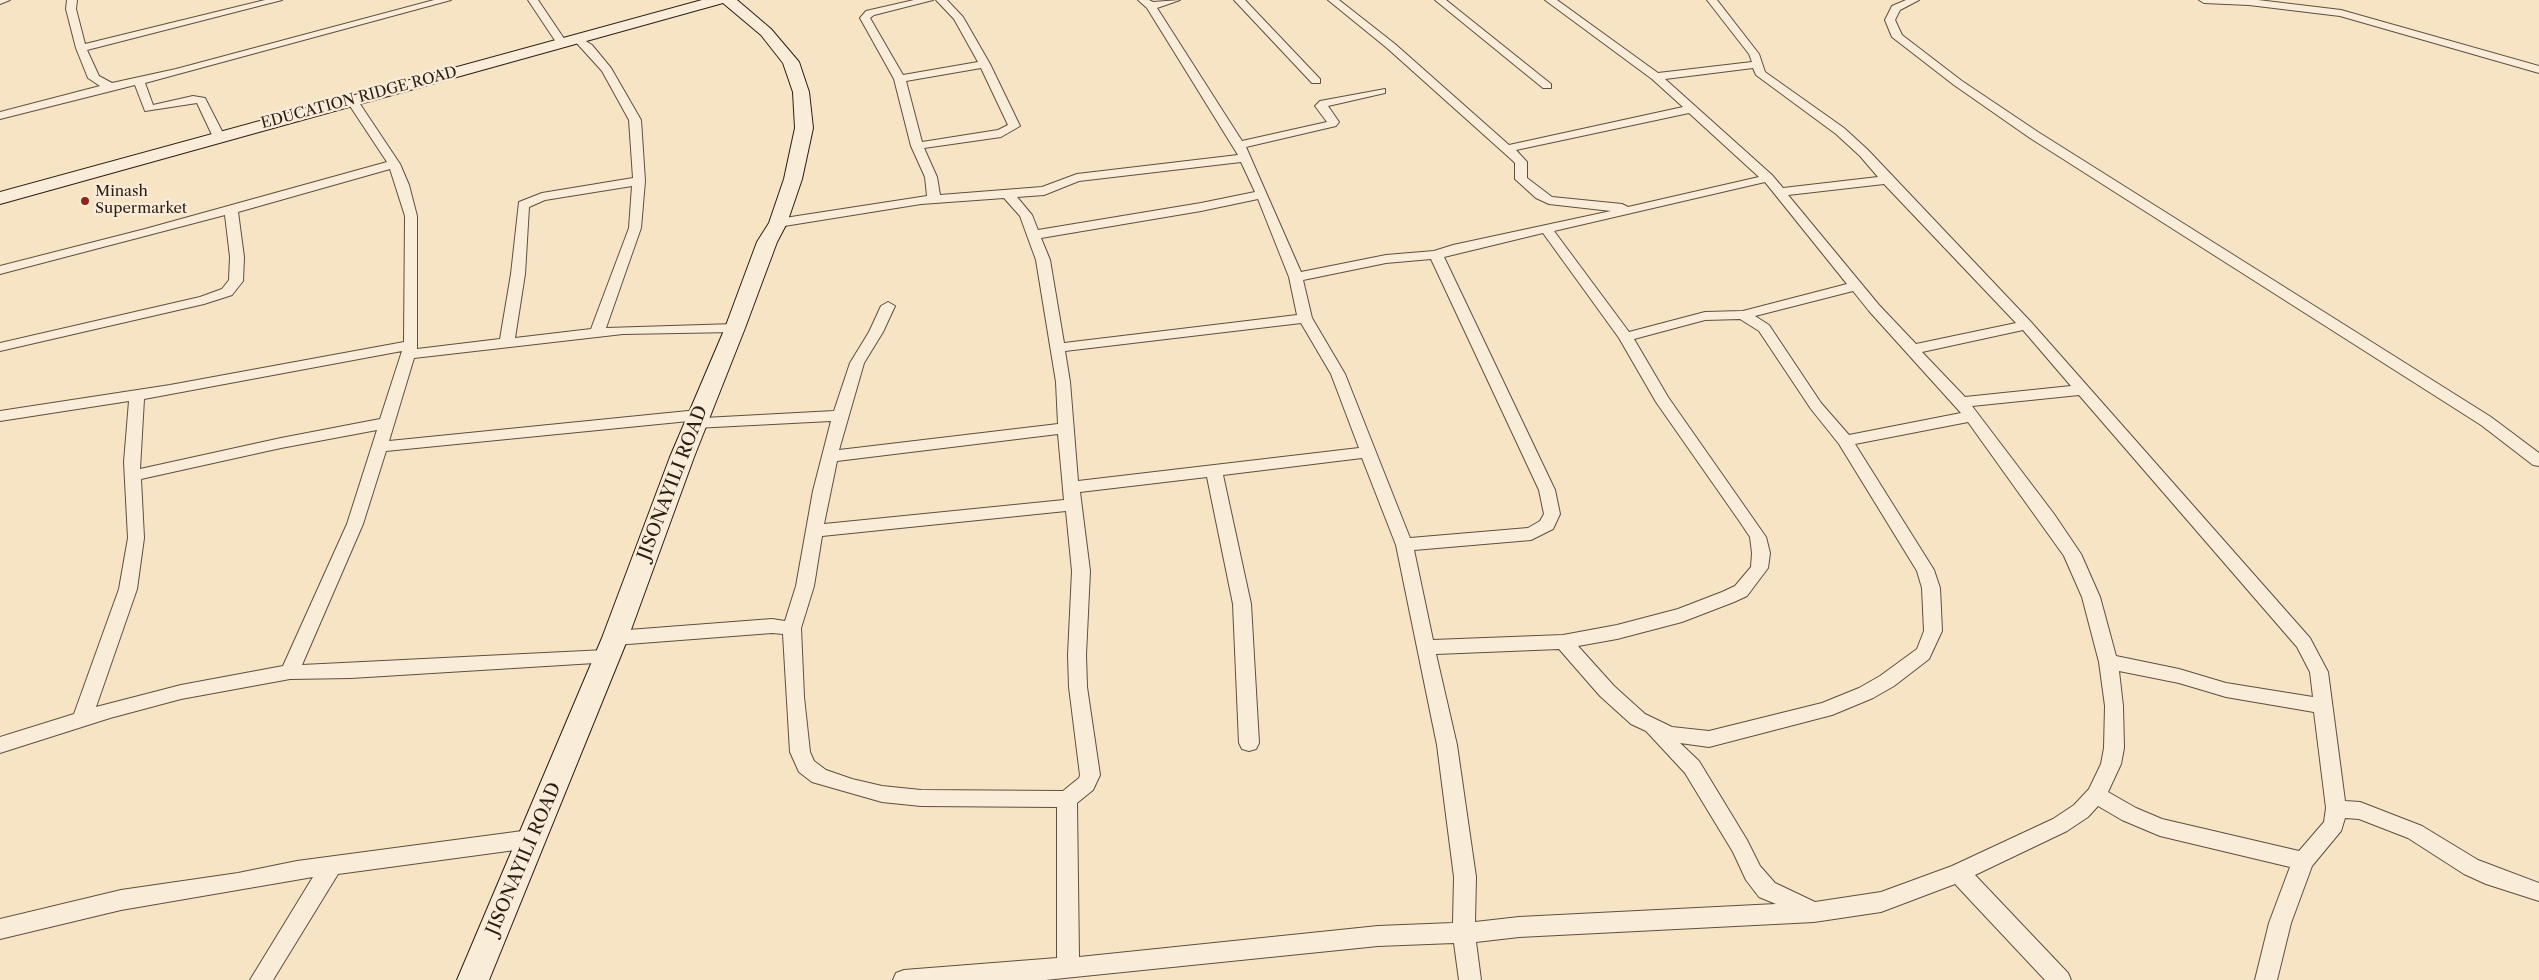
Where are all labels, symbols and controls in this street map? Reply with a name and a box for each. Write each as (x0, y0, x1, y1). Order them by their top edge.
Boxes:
street label: EDUCATION RIDGE ROAD (259, 63, 459, 133)
place label: Minash Supermarket (95, 183, 187, 218)
marker: Minash Supermarket (79, 195, 91, 207)
street label: JISONAYILI ROAD (634, 403, 712, 563)
street label: JISONAYILI ROAD (482, 779, 566, 939)

